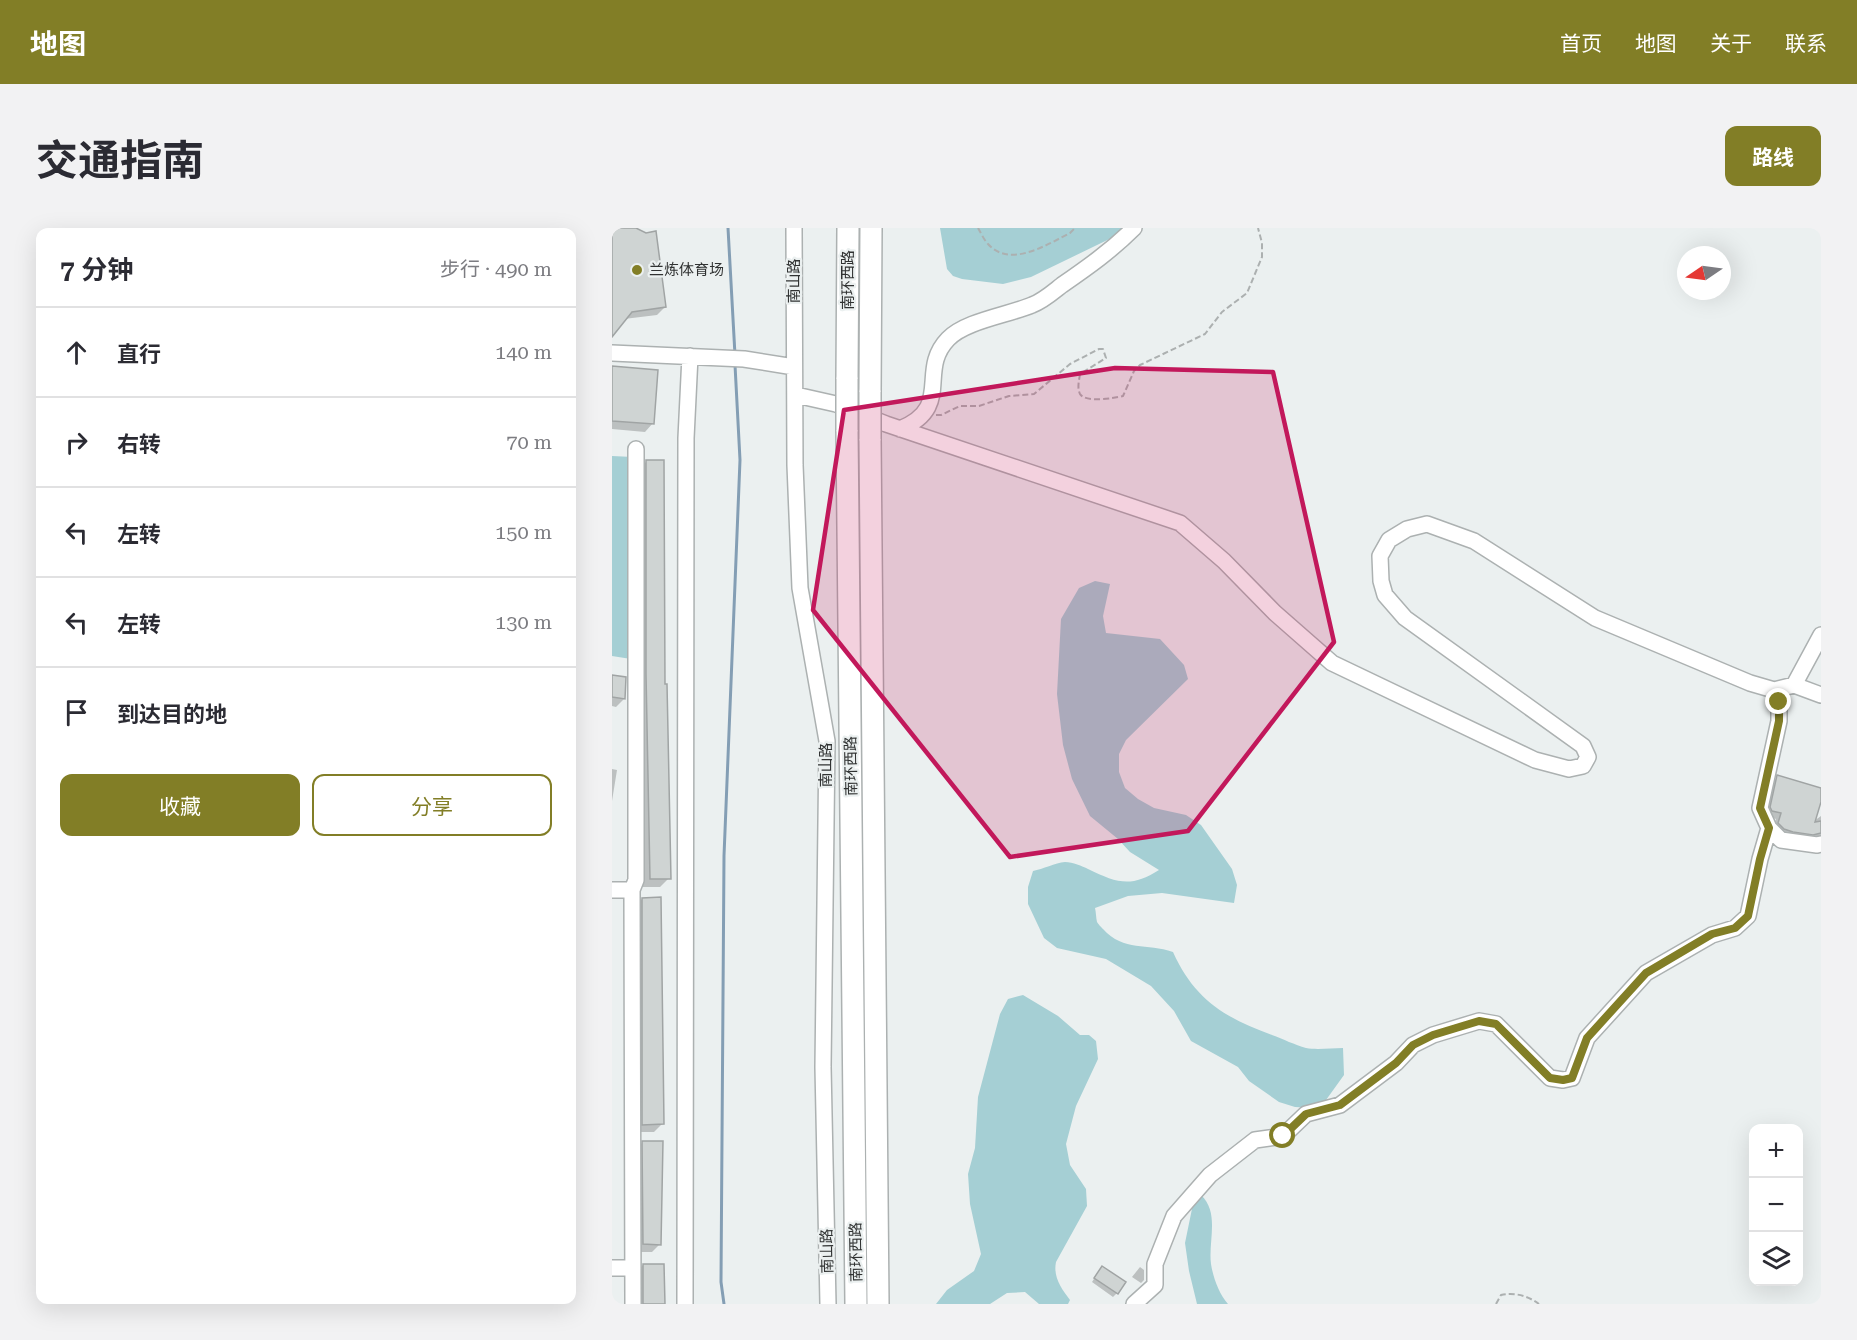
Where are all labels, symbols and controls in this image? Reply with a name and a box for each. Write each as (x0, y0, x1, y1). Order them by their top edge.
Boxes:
text: 地图 (30, 28, 86, 61)
text: 首页 (1560, 32, 1602, 56)
text: 地图 (1635, 32, 1677, 56)
text: 关于 (1710, 32, 1752, 56)
text: 联系 (1785, 32, 1827, 56)
button: 路线 (1725, 126, 1821, 186)
text: 交通指南 (36, 136, 204, 185)
north arrow (1677, 246, 1731, 300)
street label: 南环西路 (839, 250, 857, 310)
text: 7 分钟 (60, 255, 133, 285)
text: 步行 · 490 m (440, 257, 552, 281)
street label: 南山路 (785, 258, 803, 304)
place label: 兰炼体育场 (649, 261, 724, 279)
marker: 兰炼体育场 (630, 263, 644, 277)
icon: ahead (60, 336, 93, 369)
text: 140 m (495, 340, 552, 364)
text: 直行 (117, 342, 161, 367)
icon: right (60, 426, 93, 459)
text: 70 m (506, 430, 552, 454)
text: 右转 (117, 432, 161, 457)
icon: left (60, 516, 93, 549)
text: 150 m (495, 520, 552, 544)
text: 左转 (117, 522, 161, 547)
icon: left (60, 606, 93, 639)
text: 130 m (495, 610, 552, 634)
text: 左转 (117, 612, 161, 637)
route end (1765, 688, 1791, 714)
icon: arrive (60, 696, 93, 729)
text: 到达目的地 (117, 702, 227, 727)
street label: 南环西路 (841, 736, 861, 796)
street label: 南山路 (817, 742, 835, 788)
button: 收藏 (60, 774, 300, 836)
button: 分享 (312, 774, 552, 836)
route start (1269, 1122, 1295, 1148)
map controls (1749, 1124, 1803, 1286)
button: + (1749, 1124, 1803, 1178)
button: − (1749, 1178, 1803, 1232)
street label: 南环西路 (846, 1222, 866, 1282)
street label: 南山路 (818, 1228, 836, 1274)
button: layers (1749, 1232, 1803, 1286)

